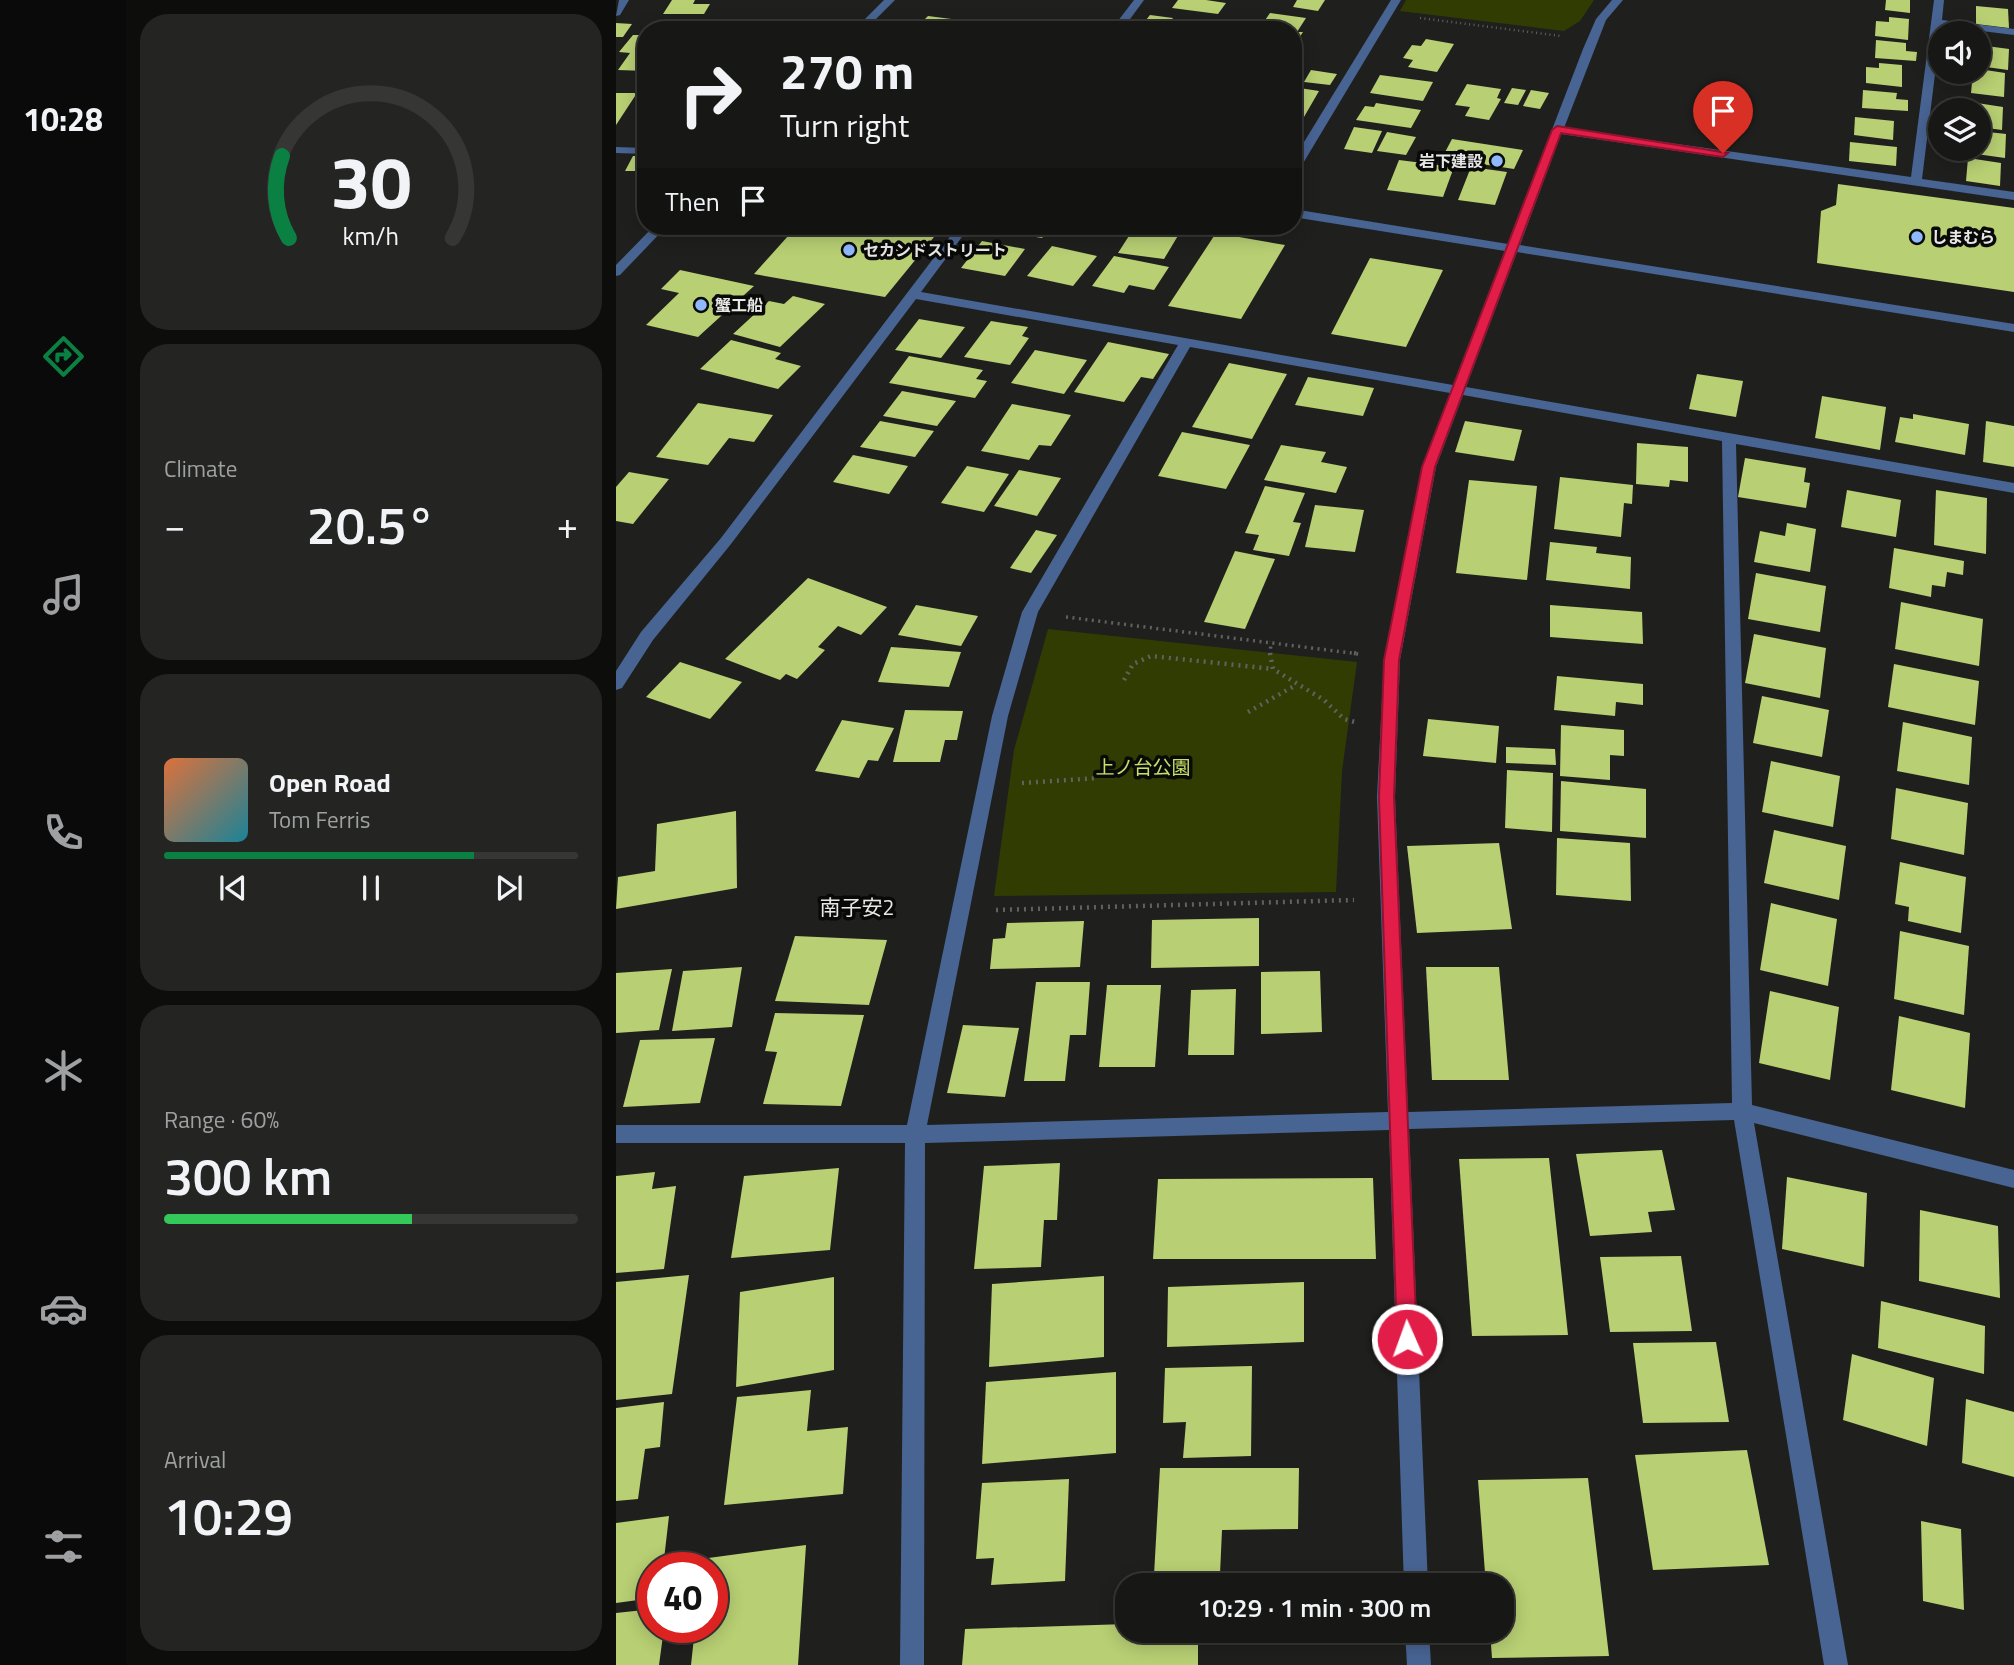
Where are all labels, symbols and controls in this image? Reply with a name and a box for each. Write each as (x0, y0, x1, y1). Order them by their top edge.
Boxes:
map controls (1928, 21, 1991, 161)
button: sound (1928, 21, 1991, 84)
text: 270 m (780, 33, 914, 108)
icon: right (665, 49, 756, 140)
pin (1693, 81, 1753, 153)
icon: arrive (1704, 92, 1742, 130)
text: 10:28 (23, 95, 103, 143)
button: layers (1928, 98, 1991, 161)
text: Turn right (780, 101, 909, 149)
text: 30 (330, 126, 412, 236)
place label: 岩下建設 (1419, 149, 1483, 173)
marker: 岩下建設 (1489, 153, 1505, 169)
text: Then (665, 182, 720, 221)
icon: arrive (734, 182, 772, 220)
text: km/h (343, 217, 399, 255)
place label: しまむら (1931, 225, 1995, 249)
marker: しまむら (1909, 229, 1925, 245)
place label: セカンドストリート (863, 238, 1007, 262)
marker: セカンドストリート (841, 242, 857, 258)
place label: 蟹工船 (715, 293, 763, 317)
marker: 蟹工船 (693, 297, 709, 313)
icon: directions (39, 332, 88, 381)
text: Climate (164, 451, 237, 486)
text: 20.5° (307, 485, 435, 564)
text: − (164, 496, 185, 554)
text: + (557, 496, 578, 554)
icon: music (39, 570, 88, 619)
park label: 上ノ台公園 (1095, 752, 1191, 781)
text: Open Road (269, 763, 391, 802)
text: Tom Ferris (269, 802, 370, 837)
icon: phone (39, 808, 88, 857)
icon: previous (214, 869, 252, 907)
icon: pause (352, 869, 390, 907)
icon: next (490, 869, 528, 907)
district label: 南子安2 (820, 891, 894, 923)
icon: climate (39, 1046, 88, 1095)
text: Range · 60% (164, 1102, 279, 1137)
text: 300 km (164, 1136, 332, 1215)
icon: car (39, 1284, 88, 1333)
position arrow (1370, 1302, 1444, 1376)
text: Arrival (164, 1442, 226, 1477)
text: 10:29 (164, 1476, 293, 1555)
icon: filters (39, 1522, 88, 1571)
speed limit sign: 40 (637, 1552, 728, 1643)
text: 10:29 · 1 min · 300 m (1198, 1588, 1431, 1627)

